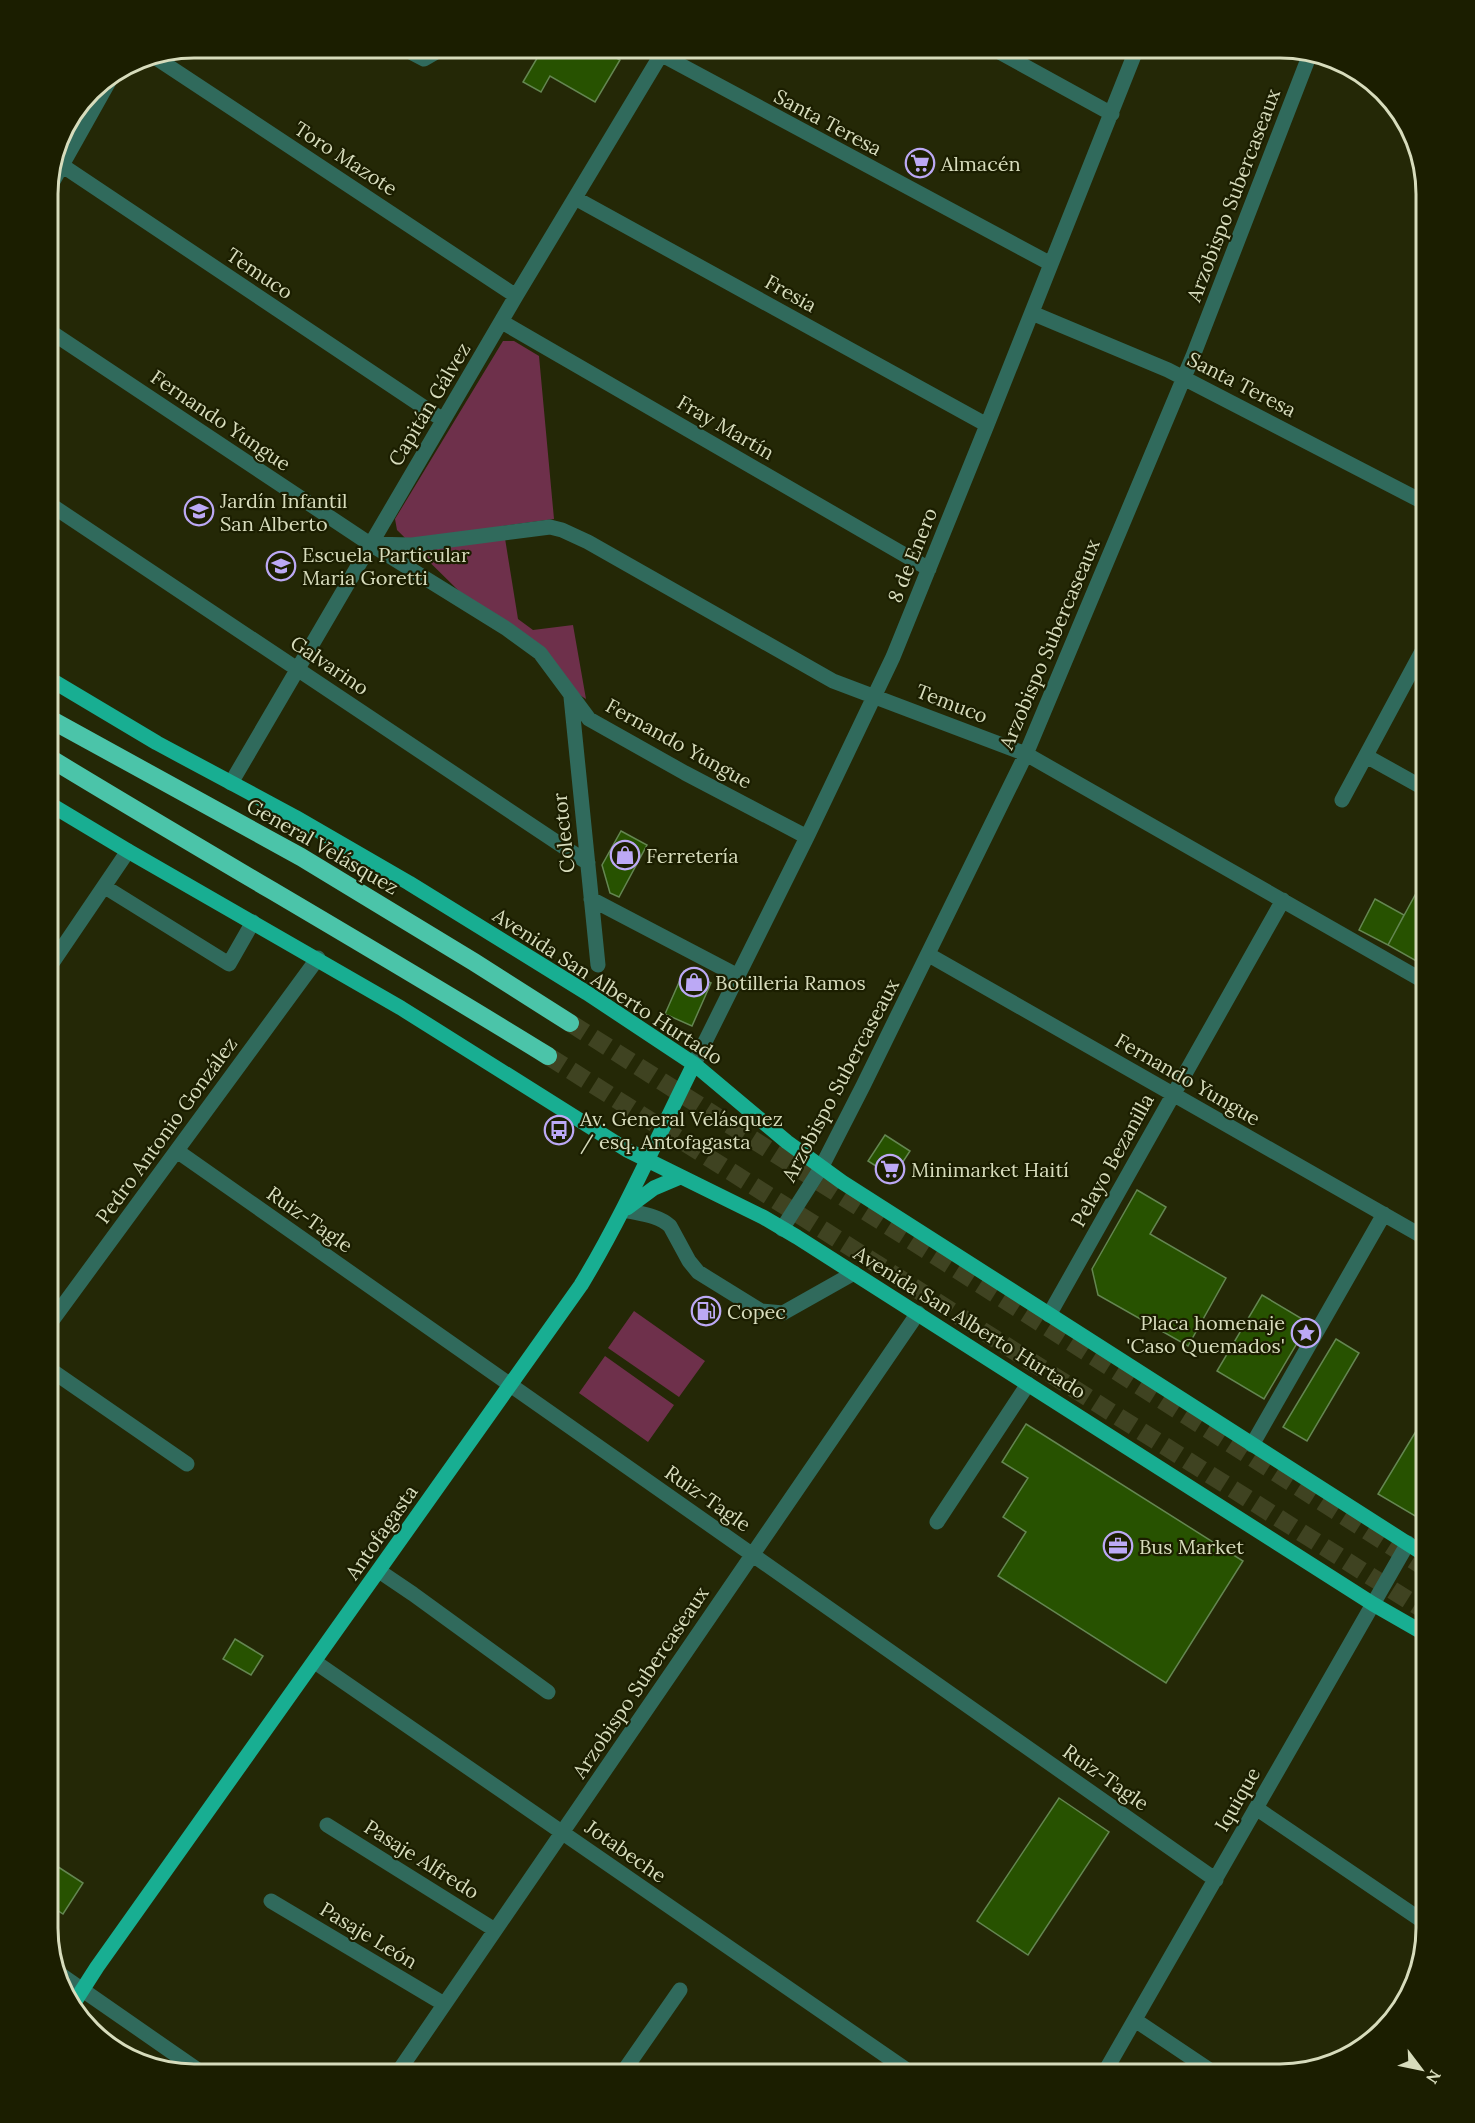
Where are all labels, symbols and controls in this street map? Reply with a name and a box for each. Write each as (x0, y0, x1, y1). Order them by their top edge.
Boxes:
street label: Santa Teresa (770, 83, 886, 161)
street label: Arzobispo Subercaseaux (1180, 85, 1285, 306)
street label: Toro Mazote (290, 115, 402, 201)
supermarket icon: Almacén (904, 147, 936, 179)
place label: Almacén (940, 151, 1021, 176)
street label: Temuco (222, 242, 298, 304)
street label: Fresia (761, 269, 821, 317)
street label: Capitán Gálvez (382, 338, 476, 470)
street label: Santa Teresa (1184, 346, 1300, 422)
street label: Fernando Yungue (146, 364, 296, 476)
street label: Fray Martín (673, 389, 779, 465)
place label: Jardín Infantil San Alberto (219, 488, 348, 536)
school or university icon: Jardín Infantil San Alberto (183, 495, 215, 527)
street label: 8 de Enero (882, 504, 942, 606)
street label: Arzobispo Subercaseaux (993, 535, 1105, 754)
place label: Escuela Particular Maria Goretti (302, 542, 470, 590)
school or university icon: Escuela Particular Maria Goretti (265, 550, 297, 582)
street label: Galvarino (286, 630, 374, 700)
street label: Temuco (913, 678, 991, 728)
street label: Fernando Yungue (602, 692, 757, 794)
street label: Colector (546, 791, 580, 874)
street label: General Velásquez (243, 792, 403, 900)
shop icon: Ferretería (609, 839, 641, 871)
place label: Ferretería (646, 843, 739, 868)
street label: Avenida San Alberto Hurtado (488, 902, 728, 1070)
shop icon: Botilleria Ramos (678, 966, 710, 998)
place label: Botilleria Ramos (715, 970, 866, 995)
street label: Arzobispo Subercaseaux (775, 974, 904, 1187)
street label: Fernando Yungue (1111, 1027, 1265, 1131)
street label: Pedro Antonio González (90, 1032, 242, 1228)
street label: Pelayo Bezanilla (1065, 1089, 1159, 1231)
place label: Av. General Velásquez / esq. Antofagasta (579, 1106, 783, 1155)
bus stop icon: Av. General Velásquez / esq. Antofagasta (543, 1114, 575, 1146)
supermarket icon: Minimarket Haití (874, 1153, 906, 1185)
place label: Minimarket Haití (911, 1157, 1069, 1182)
street label: Ruiz-Tagle (262, 1180, 358, 1258)
street label: Avenida San Alberto Hurtado (848, 1240, 1091, 1404)
fuel station icon: Copec (690, 1295, 722, 1327)
place label: Copec (727, 1299, 786, 1324)
place label: Placa homenaje 'Caso Quemados' (1126, 1310, 1285, 1358)
place icon: Placa homenaje 'Caso Quemados' (1290, 1317, 1322, 1349)
street label: Ruiz-Tagle (660, 1459, 756, 1537)
street label: Antofagasta (339, 1480, 423, 1585)
office icon: Bus Market (1102, 1530, 1134, 1562)
place label: Bus Market (1139, 1534, 1244, 1559)
street label: Arzobispo Subercaseaux (566, 1581, 714, 1784)
street label: Ruiz-Tagle (1058, 1738, 1154, 1816)
street label: Iquique (1209, 1762, 1265, 1835)
street label: Pasaje Alfredo (360, 1814, 484, 1904)
street label: Jotabeche (580, 1814, 671, 1888)
street label: Pasaje León (316, 1896, 422, 1974)
north arrow (1391, 2039, 1451, 2099)
text: N (1422, 2066, 1445, 2087)

